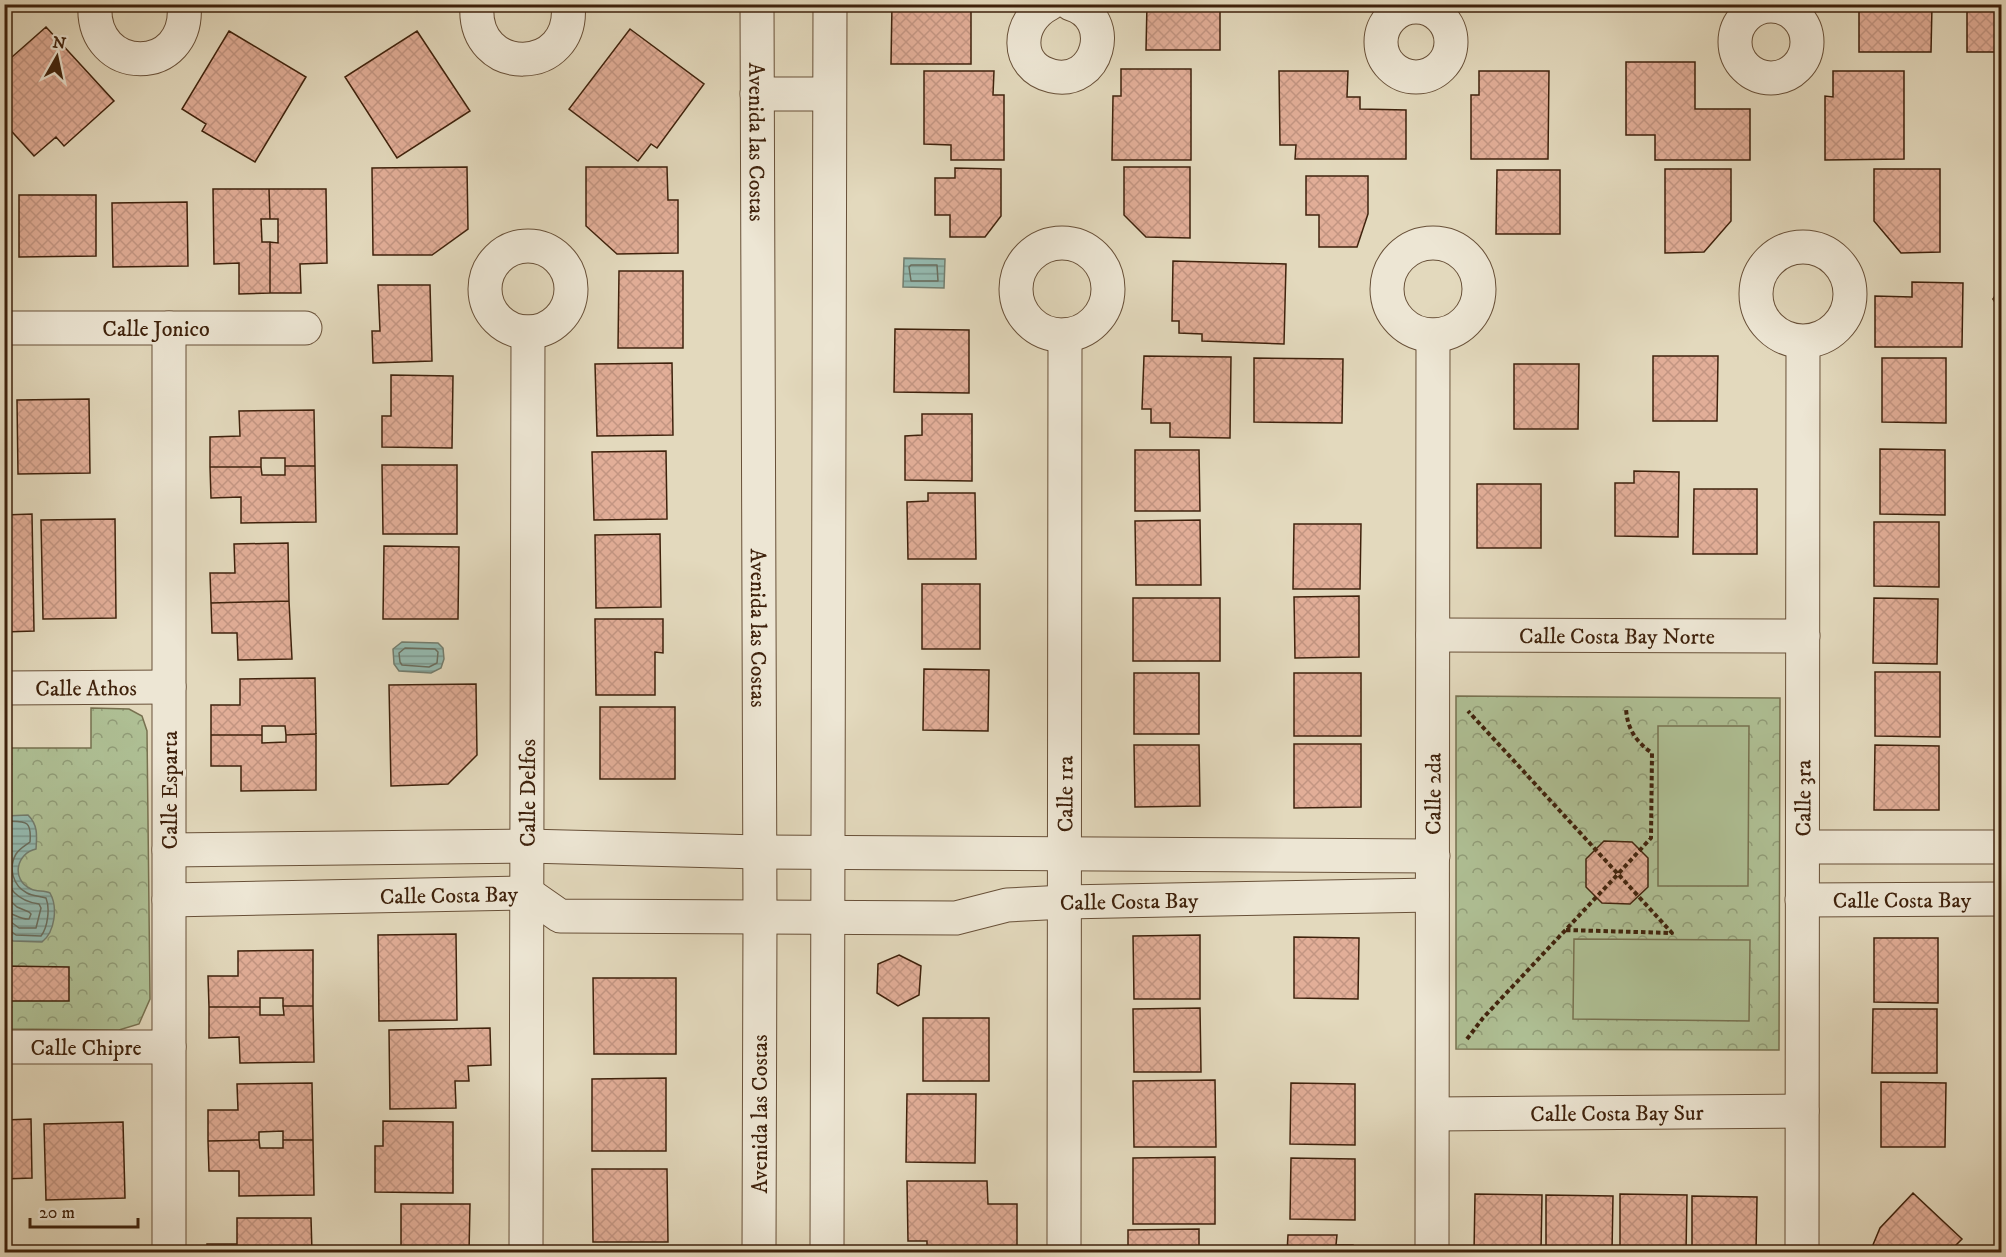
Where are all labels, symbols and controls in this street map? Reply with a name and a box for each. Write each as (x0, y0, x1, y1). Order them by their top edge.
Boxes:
north arrow (27, 27, 87, 87)
text: N (51, 32, 67, 54)
street label: Avenida las Costas (742, 62, 770, 222)
street label: Calle Jonico (102, 316, 210, 343)
street label: Avenida las Costas (744, 548, 771, 708)
street label: Calle Costa Bay Norte (1519, 623, 1715, 651)
street label: Calle Athos (35, 675, 137, 703)
street label: Calle Esparta (157, 730, 184, 849)
street label: Calle Delfos (515, 739, 542, 847)
street label: Calle 2da (1420, 752, 1448, 835)
street label: Calle 1ra (1052, 755, 1080, 832)
street label: Calle 3ra (1790, 759, 1818, 836)
street label: Calle Costa Bay (380, 881, 519, 911)
street label: Calle Costa Bay (1060, 887, 1199, 917)
street label: Calle Costa Bay (1833, 887, 1972, 915)
street label: Calle Chipre (30, 1035, 142, 1062)
street label: Avenida las Costas (747, 1035, 774, 1193)
street label: Calle Costa Bay Sur (1530, 1100, 1705, 1128)
scale bar (30, 1191, 138, 1229)
text: 20 m (39, 1202, 75, 1224)

